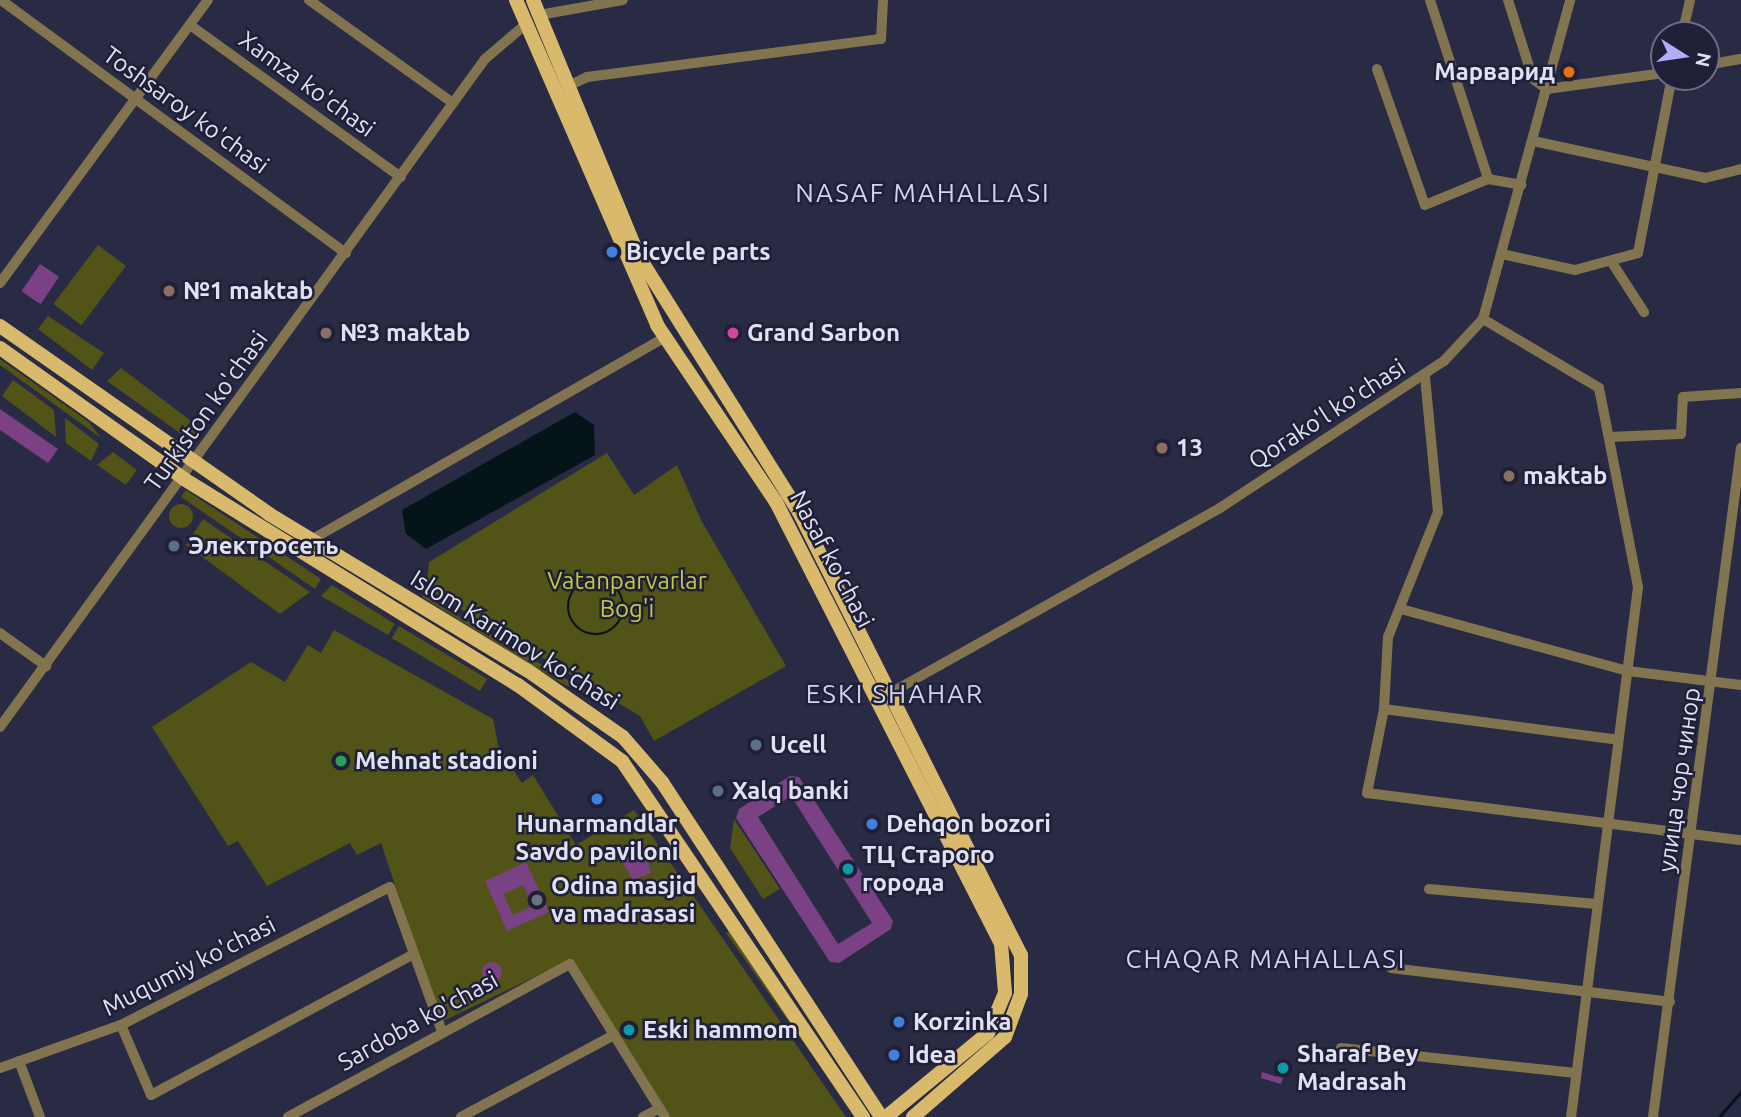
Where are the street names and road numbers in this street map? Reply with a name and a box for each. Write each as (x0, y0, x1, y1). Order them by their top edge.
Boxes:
street label: Xamza ko'chasi (233, 25, 381, 143)
street label: Toshsaroy ko'chasi (98, 40, 274, 180)
street label: Turkiston ko'chasi (138, 325, 274, 497)
street label: Qorako'l ko'chasi (1243, 353, 1411, 475)
street label: Nasaf ko‘chasi (784, 486, 880, 632)
street label: Islom Karimov ko‘chasi (405, 564, 625, 716)
street label: улица чор чинор (1652, 686, 1706, 874)
street label: Muqumiy ko'chasi (98, 910, 280, 1022)
street label: Sardoba ko'chasi (333, 965, 503, 1077)

